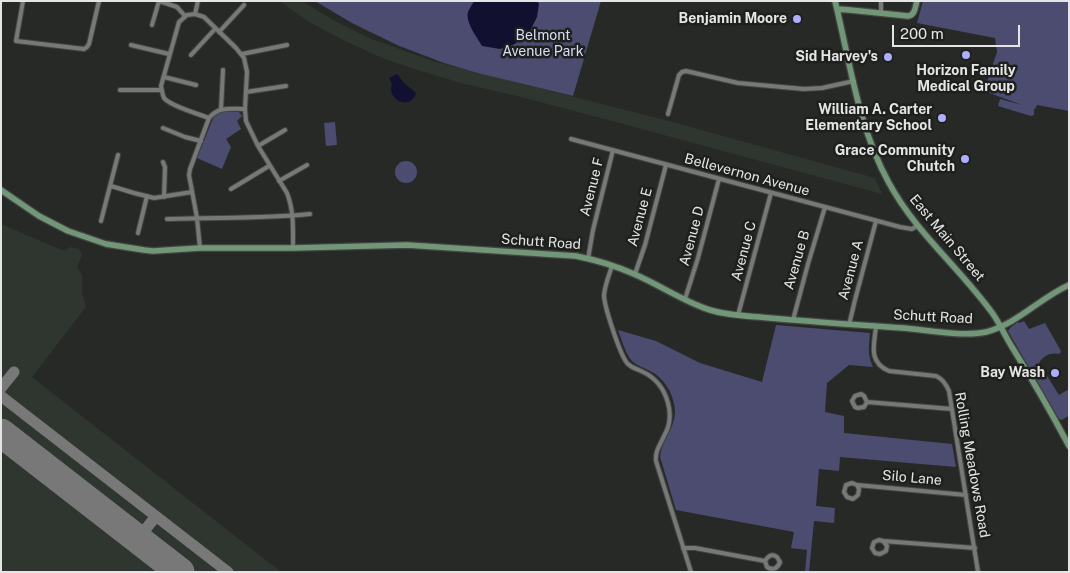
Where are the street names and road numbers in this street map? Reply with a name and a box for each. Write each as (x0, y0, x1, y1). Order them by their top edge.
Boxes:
street label: Bellevernon Avenue (683, 150, 811, 200)
street label: Avenue F (577, 156, 607, 218)
street label: Avenue E (624, 186, 656, 248)
street label: East Main Street (906, 191, 988, 285)
street label: Avenue D (676, 204, 708, 268)
street label: Avenue C (728, 219, 760, 283)
street label: Avenue B (781, 228, 813, 292)
street label: Schutt Road (501, 231, 581, 253)
street label: Avenue A (835, 238, 867, 302)
street label: Schutt Road (893, 307, 973, 327)
street label: Rolling Meadows Road (951, 391, 993, 539)
street label: Silo Lane (882, 467, 942, 489)

